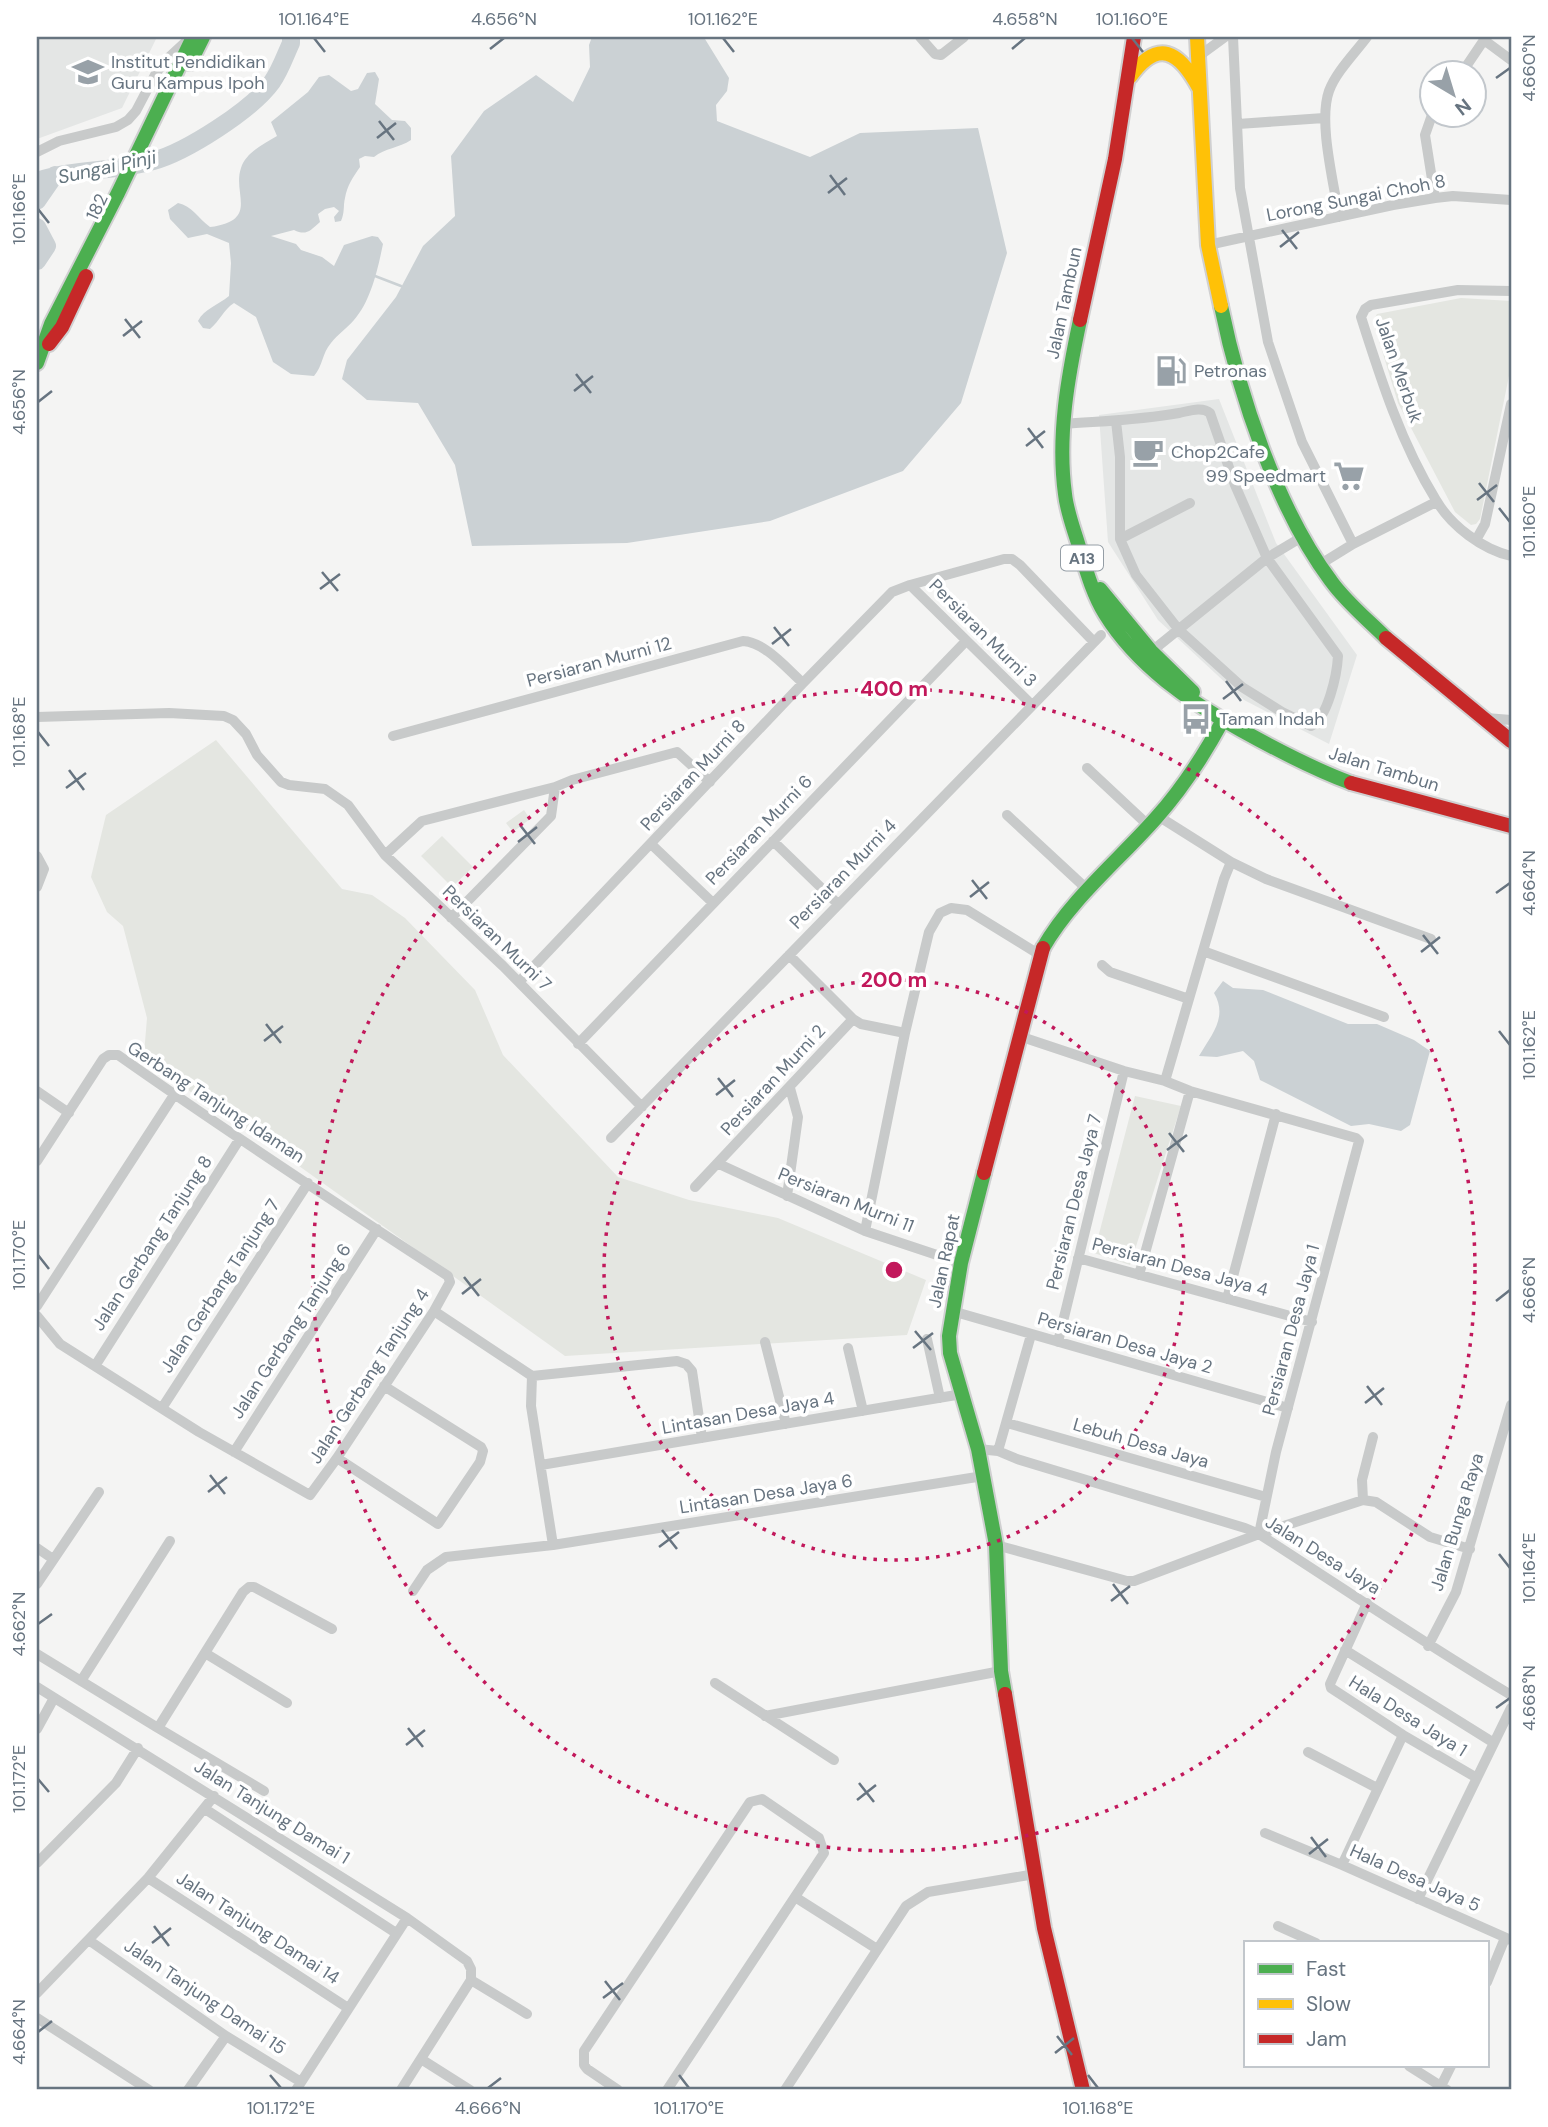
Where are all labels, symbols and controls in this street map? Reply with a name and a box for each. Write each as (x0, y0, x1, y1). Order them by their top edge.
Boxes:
text: 101.164°E (279, 7, 349, 31)
text: 4.656°N (471, 7, 537, 31)
text: 101.162°E (688, 7, 758, 31)
text: 4.658°N (992, 7, 1058, 31)
text: 101.160°E (1096, 7, 1168, 31)
text: 4.660°N (1517, 34, 1541, 102)
place label: Institut Pendidikan Guru Kampus Ipoh (111, 50, 266, 95)
school or university icon: Institut Pendidikan Guru Kampus Ipoh (71, 55, 105, 89)
north arrow (1418, 60, 1488, 130)
text: N (1450, 93, 1476, 121)
water label: Sungai Pinji (56, 144, 159, 190)
street label: Lorong Sungai Choh 8 (1264, 169, 1448, 227)
text: 101.166°E (7, 173, 31, 245)
street label: 182 (80, 190, 114, 224)
street label: Jalan Tambun (1040, 245, 1088, 361)
street label: Jalan Merbuk (1370, 314, 1428, 426)
fuel station icon: Petronas (1154, 354, 1188, 388)
place label: Petronas (1194, 359, 1267, 383)
text: 4.656°N (7, 369, 31, 435)
cafe icon: Chop2Cafe (1131, 435, 1165, 469)
place label: Chop2Cafe (1171, 440, 1265, 464)
supermarket icon: 99 Speedmart (1332, 459, 1366, 493)
place label: 99 Speedmart (1206, 464, 1326, 488)
text: 101.160°E (1517, 486, 1541, 558)
road number: A13 (1061, 545, 1103, 570)
street label: Persiaran Murni 3 (924, 574, 1042, 692)
street label: Persiaran Murni 12 (524, 631, 674, 693)
text: 400 m (860, 675, 928, 703)
text: 101.168°E (7, 697, 31, 767)
bus stop icon: Taman Indah (1179, 702, 1213, 736)
place label: Taman Indah (1219, 707, 1324, 731)
street label: Persiaran Murni 8 (635, 714, 751, 836)
street label: Jalan Tambun (1326, 741, 1442, 797)
street label: Persiaran Murni 6 (700, 770, 818, 890)
street label: Persiaran Murni 4 (784, 814, 902, 934)
text: 4.664°N (1517, 850, 1541, 916)
street label: Persiaran Murni 7 (437, 880, 557, 996)
text: 200 m (861, 966, 927, 994)
text: 101.162°E (1517, 1010, 1541, 1080)
street label: Persiaran Murni 2 (715, 1019, 831, 1141)
street label: Gerbang Tanjung Idaman (123, 1036, 309, 1168)
street label: Persiaran Desa Jaya 7 (1041, 1112, 1107, 1292)
street label: Jalan Gerbang Tanjung 8 (86, 1151, 218, 1335)
street label: Persiaran Murni 11 (775, 1162, 917, 1238)
street label: Jalan Gerbang Tanjung 7 (155, 1194, 285, 1378)
street label: Jalan Rapat (922, 1212, 966, 1310)
text: 101.170°E (7, 1220, 31, 1290)
street label: Persiaran Desa Jaya 4 (1089, 1232, 1271, 1302)
street label: Jalan Gerbang Tanjung 6 (225, 1239, 357, 1423)
street label: Persiaran Desa Jaya 1 (1257, 1242, 1325, 1418)
text: 4.666°N (1517, 1257, 1541, 1323)
centre of rings (882, 1258, 906, 1282)
street label: Jalan Gerbang Tanjung 4 (303, 1284, 435, 1468)
street label: Persiaran Desa Jaya 2 (1035, 1307, 1215, 1379)
street label: Lintasan Desa Jaya 4 (660, 1386, 836, 1440)
street label: Lebuh Desa Jaya (1070, 1412, 1212, 1474)
street label: Jalan Bunga Raya (1425, 1450, 1489, 1594)
street label: Lintasan Desa Jaya 6 (678, 1468, 854, 1520)
street label: Jalan Desa Jaya (1261, 1510, 1385, 1600)
text: 101.164°E (1517, 1533, 1541, 1603)
text: 4.662°N (7, 1591, 31, 1657)
text: 4.668°N (1517, 1665, 1541, 1731)
street label: Hala Desa Jaya 1 (1344, 1670, 1472, 1762)
text: 101.172°E (7, 1745, 31, 1813)
street label: Jalan Tanjung Damai 1 (190, 1754, 354, 1870)
street label: Hala Desa Jaya 5 (1346, 1838, 1484, 1918)
street label: Jalan Tanjung Damai 14 (172, 1866, 344, 1990)
street label: Jalan Tanjung Damai 15 (119, 1934, 291, 2060)
legend (1244, 1941, 1488, 2068)
text: Fast (1306, 1955, 1346, 1983)
text: Slow (1306, 1990, 1351, 2018)
text: 4.664°N (7, 1999, 31, 2065)
text: Jam (1306, 2025, 1347, 2053)
text: 101.172°E (247, 2096, 315, 2120)
text: 4.666°N (455, 2096, 521, 2120)
text: 101.170°E (654, 2096, 724, 2120)
text: 101.168°E (1063, 2096, 1133, 2120)

